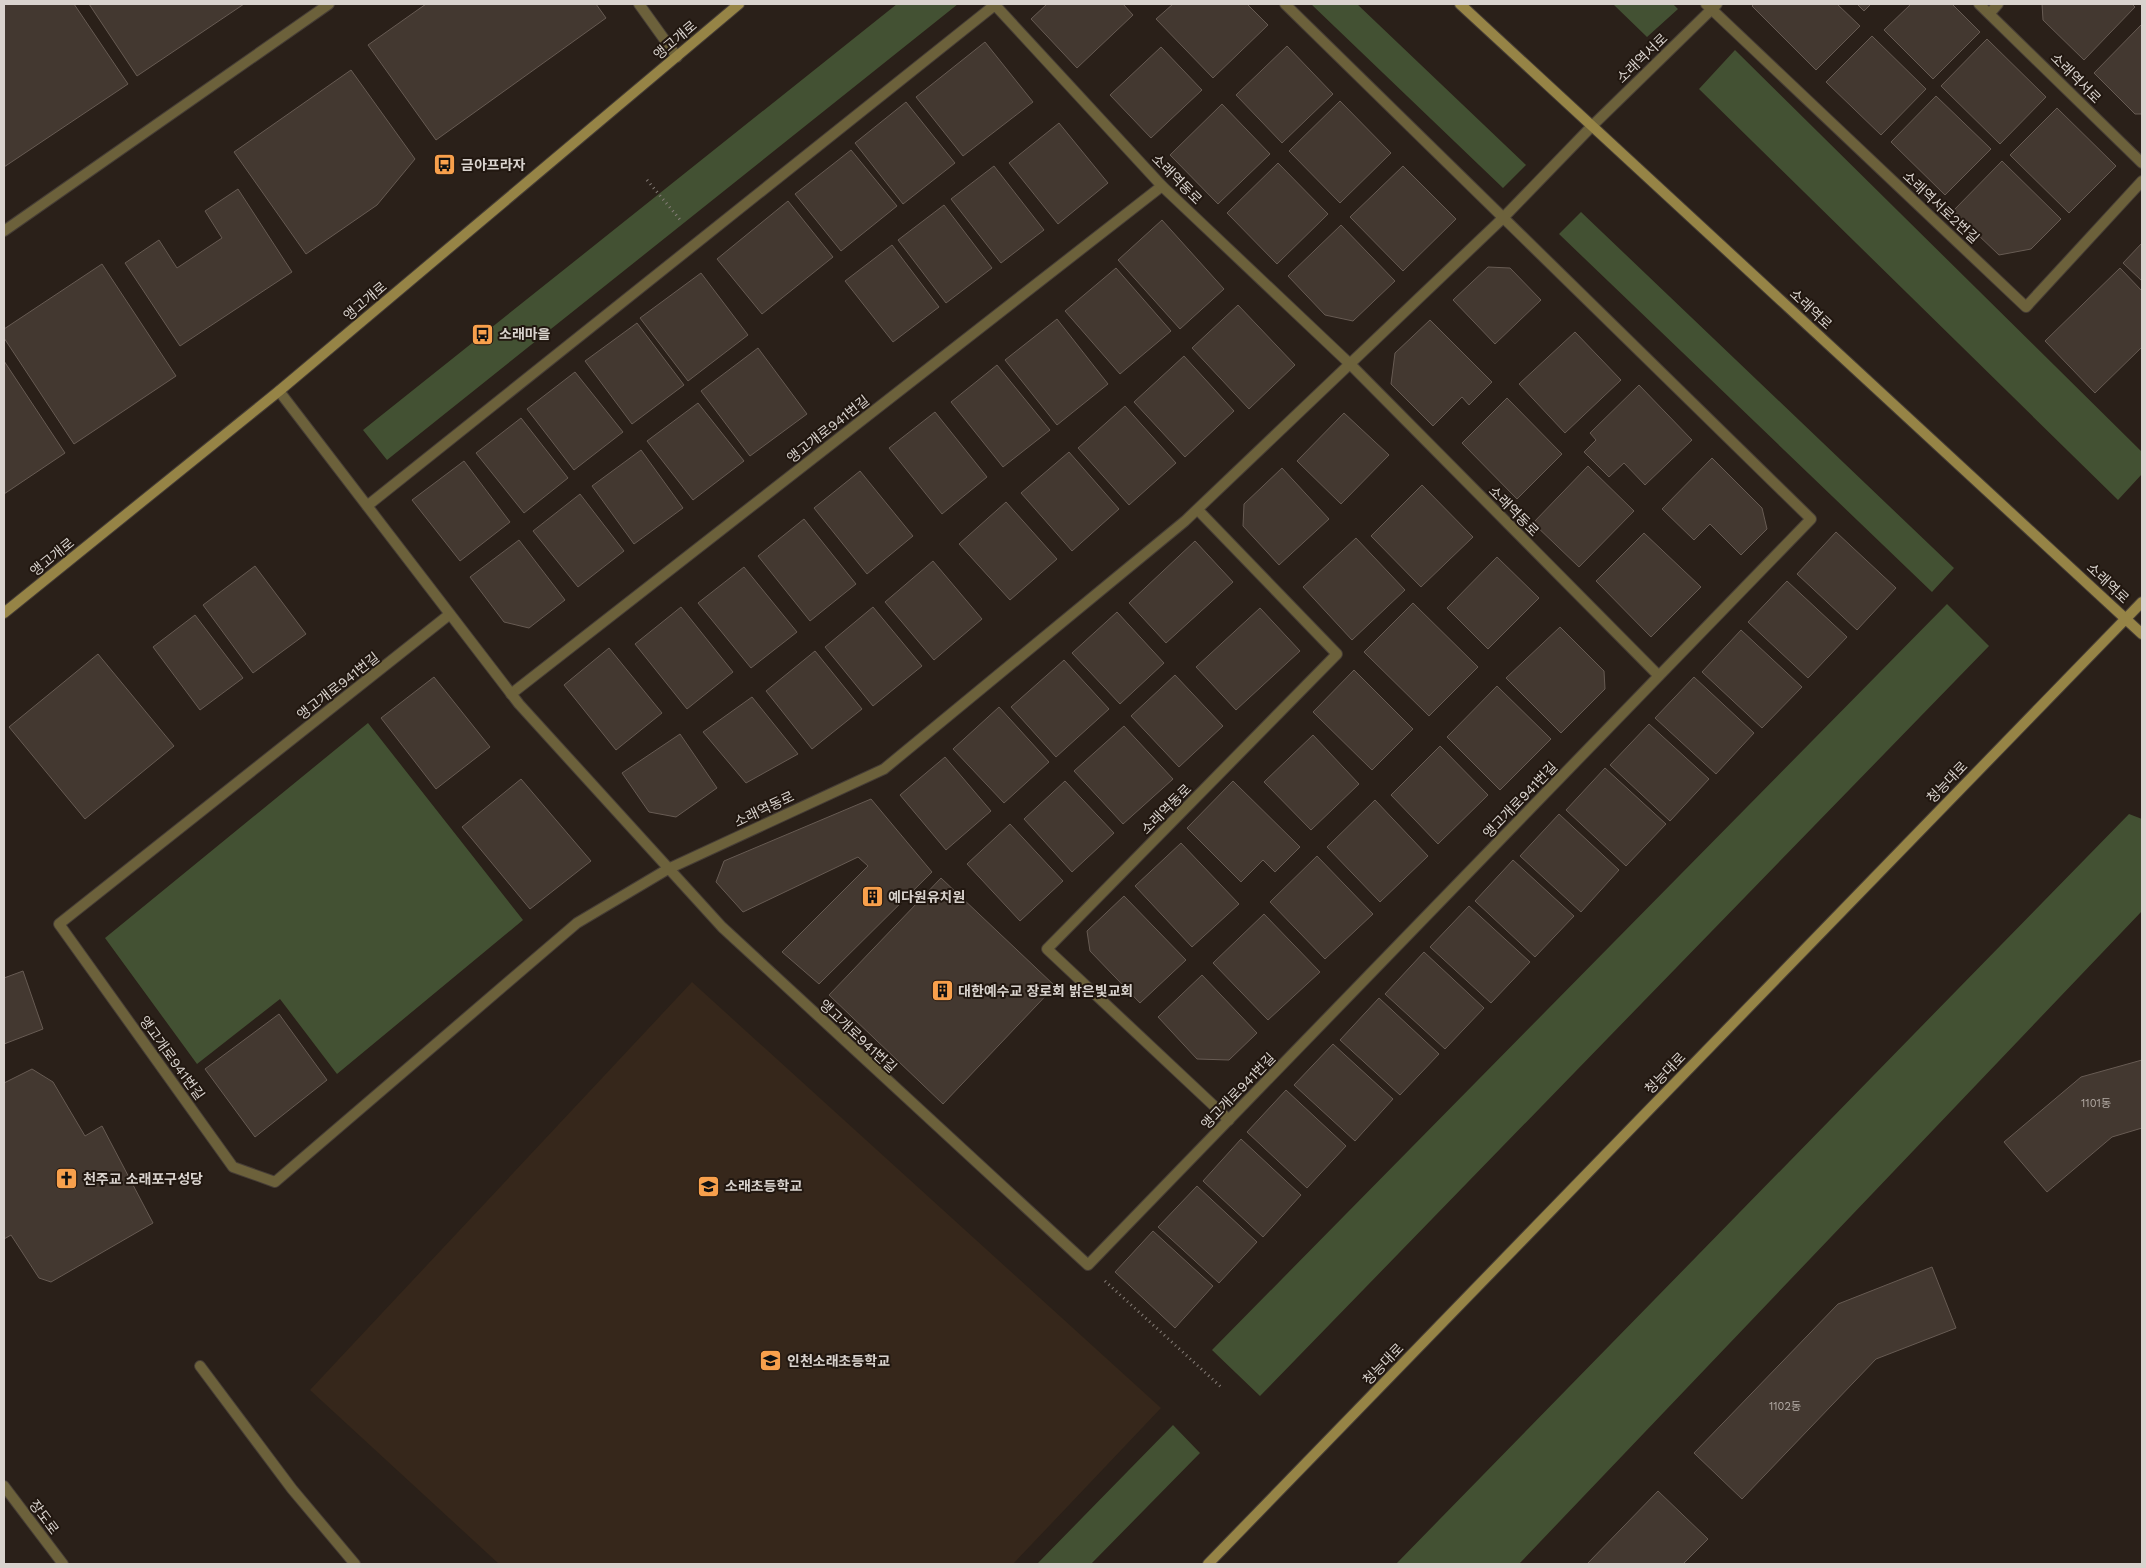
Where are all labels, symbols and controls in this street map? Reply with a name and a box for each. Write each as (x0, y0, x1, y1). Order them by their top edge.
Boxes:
street label: 앵고개로 (650, 17, 700, 63)
street label: 소래역서로 (1613, 30, 1671, 86)
street label: 소래역서로 (2048, 50, 2105, 107)
street label: 소래역동로 (1149, 151, 1206, 208)
bus stop icon: 금아프라자 (433, 153, 457, 177)
place label: 금아프라자 (461, 157, 526, 173)
street label: 소래역서로2번길 (1900, 168, 1982, 246)
street label: 앵고개로 (340, 278, 390, 324)
street label: 소래역로 (1787, 286, 1835, 332)
bus stop icon: 소래마을 (471, 322, 495, 346)
place label: 소래마을 (499, 326, 551, 342)
street label: 앵고개로941번길 (784, 392, 872, 466)
street label: 소래역동로 (1486, 483, 1543, 540)
street label: 앵고개로 (27, 534, 77, 579)
street label: 소래역로 (2084, 560, 2132, 606)
street label: 앵고개로941번길 (294, 649, 382, 723)
street label: 청능대로 (1923, 758, 1971, 806)
street label: 앵고개로941번길 (1480, 759, 1560, 841)
street label: 소래역동로 (1138, 780, 1195, 837)
street label: 소래역동로 (731, 788, 797, 830)
building icon: 예다원유치원 (860, 885, 884, 909)
place label: 예다원유치원 (888, 889, 965, 905)
building icon: 대한예수교 장로회 밝은빛교회 (930, 979, 954, 1003)
place label: 대한예수교 장로회 밝은빛교회 (958, 983, 1133, 999)
street label: 앵고개로941번길 (816, 996, 900, 1076)
street label: 앵고개로941번길 (136, 1013, 208, 1103)
street label: 청능대로 (1641, 1049, 1689, 1097)
street label: 앵고개로941번길 (1198, 1050, 1278, 1132)
house number: 1101동 (2081, 1097, 2111, 1110)
church icon: 천주교 소래포구성당 (55, 1167, 79, 1191)
place label: 천주교 소래포구성당 (83, 1171, 203, 1187)
school or university icon: 소래초등학교 (697, 1174, 721, 1198)
place label: 소래초등학교 (725, 1178, 802, 1194)
street label: 청능대로 (1359, 1340, 1407, 1388)
school or university icon: 인천소래초등학교 (759, 1349, 783, 1373)
place label: 인천소래초등학교 (787, 1353, 890, 1369)
house number: 1102동 (1769, 1400, 1801, 1413)
street label: 장도로 (26, 1497, 62, 1537)

